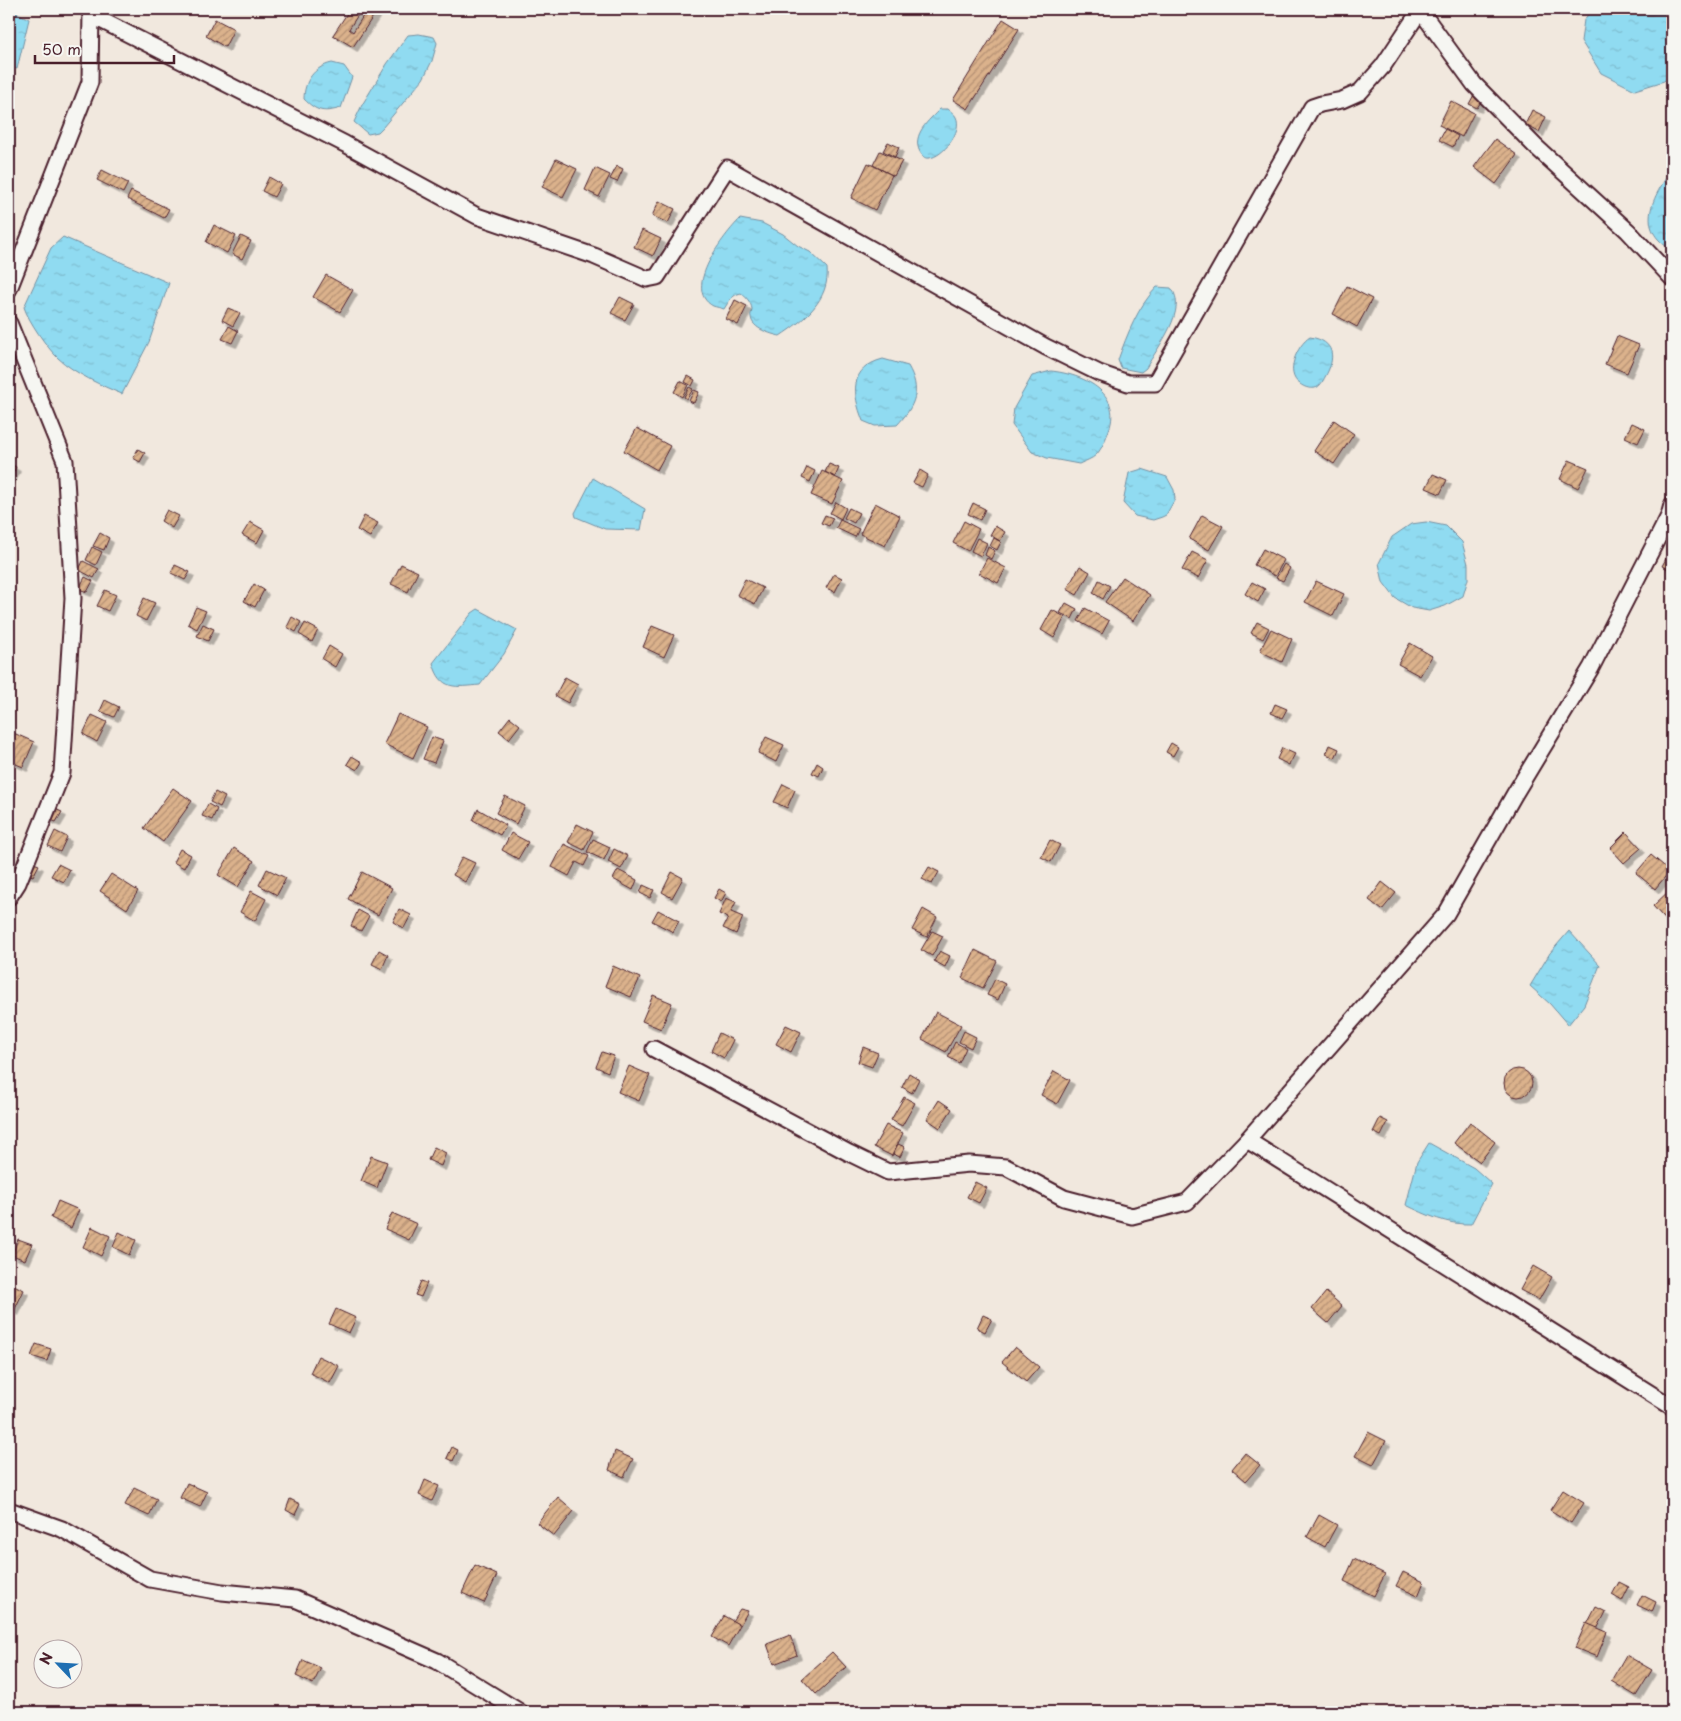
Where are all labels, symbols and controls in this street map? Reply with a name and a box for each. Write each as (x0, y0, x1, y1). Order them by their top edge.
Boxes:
scale bar (35, 32, 174, 64)
text: 50 m (42, 37, 81, 60)
north arrow (32, 1638, 82, 1688)
text: N (34, 1649, 58, 1668)

